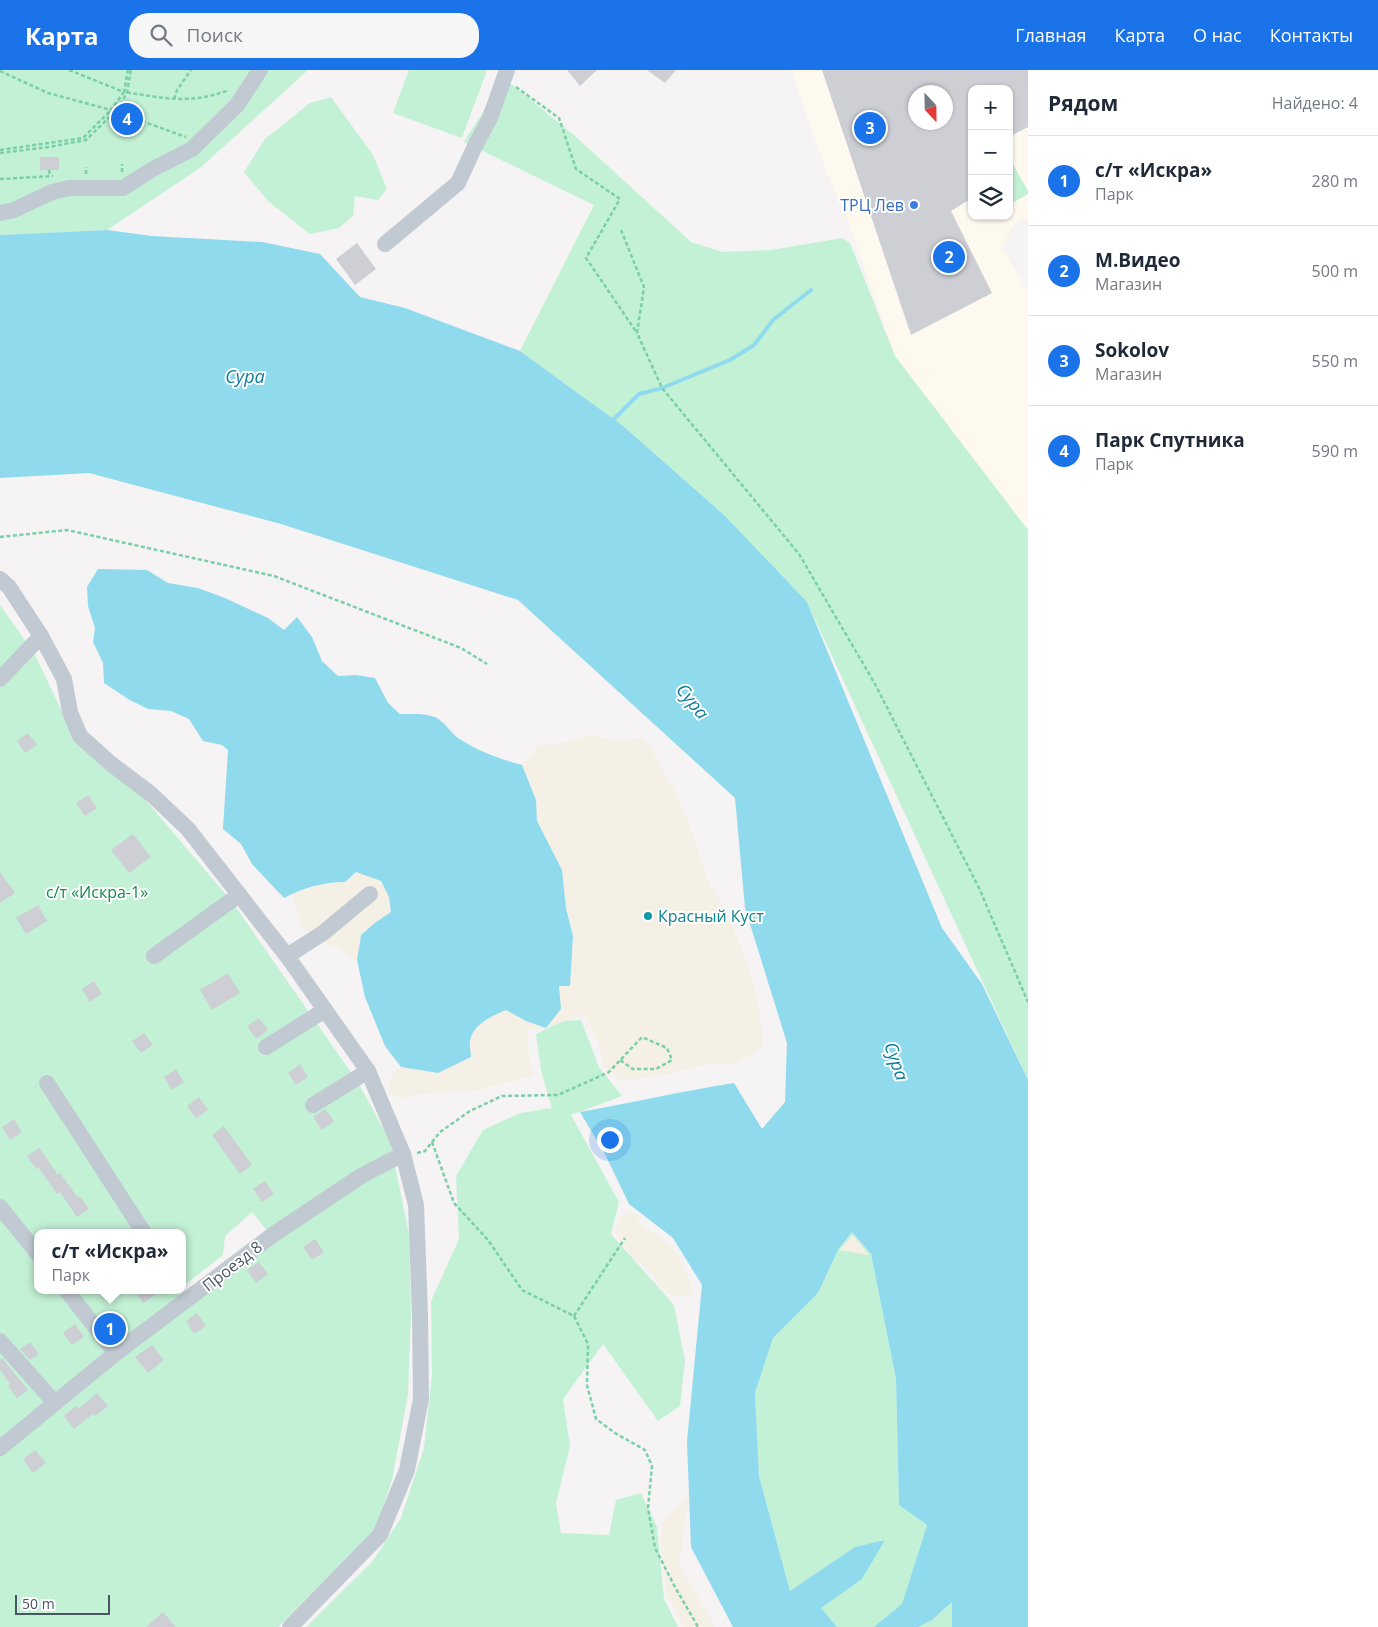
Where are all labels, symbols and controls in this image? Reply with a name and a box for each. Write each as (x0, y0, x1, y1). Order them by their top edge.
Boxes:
search box (129, 13, 479, 58)
text: Карта (25, 19, 99, 52)
icon: search (147, 21, 175, 49)
text: Поиск (187, 22, 243, 48)
text: Главная (1015, 23, 1087, 47)
text: Карта (1115, 23, 1165, 47)
text: О нас (1193, 23, 1242, 47)
text: Контакты (1270, 23, 1353, 47)
north arrow (908, 85, 953, 130)
map controls (968, 85, 1013, 220)
button: + (968, 85, 1013, 130)
text: Рядом (1048, 89, 1118, 117)
text: Найдено: 4 (1272, 92, 1358, 114)
pin: 4 (111, 100, 143, 138)
pin: 3 (854, 109, 886, 147)
button: − (968, 130, 1013, 175)
text: с/т «Искра» (1095, 157, 1212, 183)
text: 1 (1059, 170, 1069, 192)
text: 280 m (1312, 170, 1358, 192)
button: layers (968, 175, 1013, 220)
text: Парк (1095, 183, 1134, 205)
place label: ТРЦ Лев (840, 194, 904, 216)
marker: ТРЦ Лев (908, 199, 920, 211)
pin: 2 (933, 238, 965, 276)
text: М.Видео (1095, 247, 1180, 273)
text: 2 (1059, 260, 1069, 282)
text: 500 m (1312, 260, 1358, 282)
text: Магазин (1095, 273, 1162, 295)
text: Sokolov (1095, 337, 1169, 363)
text: 3 (1059, 350, 1069, 372)
text: 550 m (1312, 350, 1358, 372)
text: Магазин (1095, 363, 1162, 385)
water label: Сура (225, 364, 265, 388)
text: Парк Спутника (1095, 427, 1245, 453)
text: 4 (1059, 440, 1069, 462)
text: 590 m (1312, 440, 1358, 462)
text: Парк (1095, 453, 1134, 475)
water label: Сура (671, 678, 715, 724)
park label: с/т «Искра-1» (46, 881, 148, 903)
place label: Красный Куст (658, 905, 764, 927)
marker: Красный Куст (642, 910, 654, 922)
water label: Сура (879, 1038, 915, 1084)
your location (597, 1127, 623, 1153)
popup (34, 1229, 186, 1294)
street label: Проезд 8 (198, 1236, 266, 1296)
text: с/т «Искра» (51, 1238, 169, 1264)
text: Парк (51, 1264, 90, 1286)
pin: 1 (94, 1310, 126, 1348)
scale bar (15, 1592, 110, 1615)
text: 50 m (22, 1594, 55, 1613)

